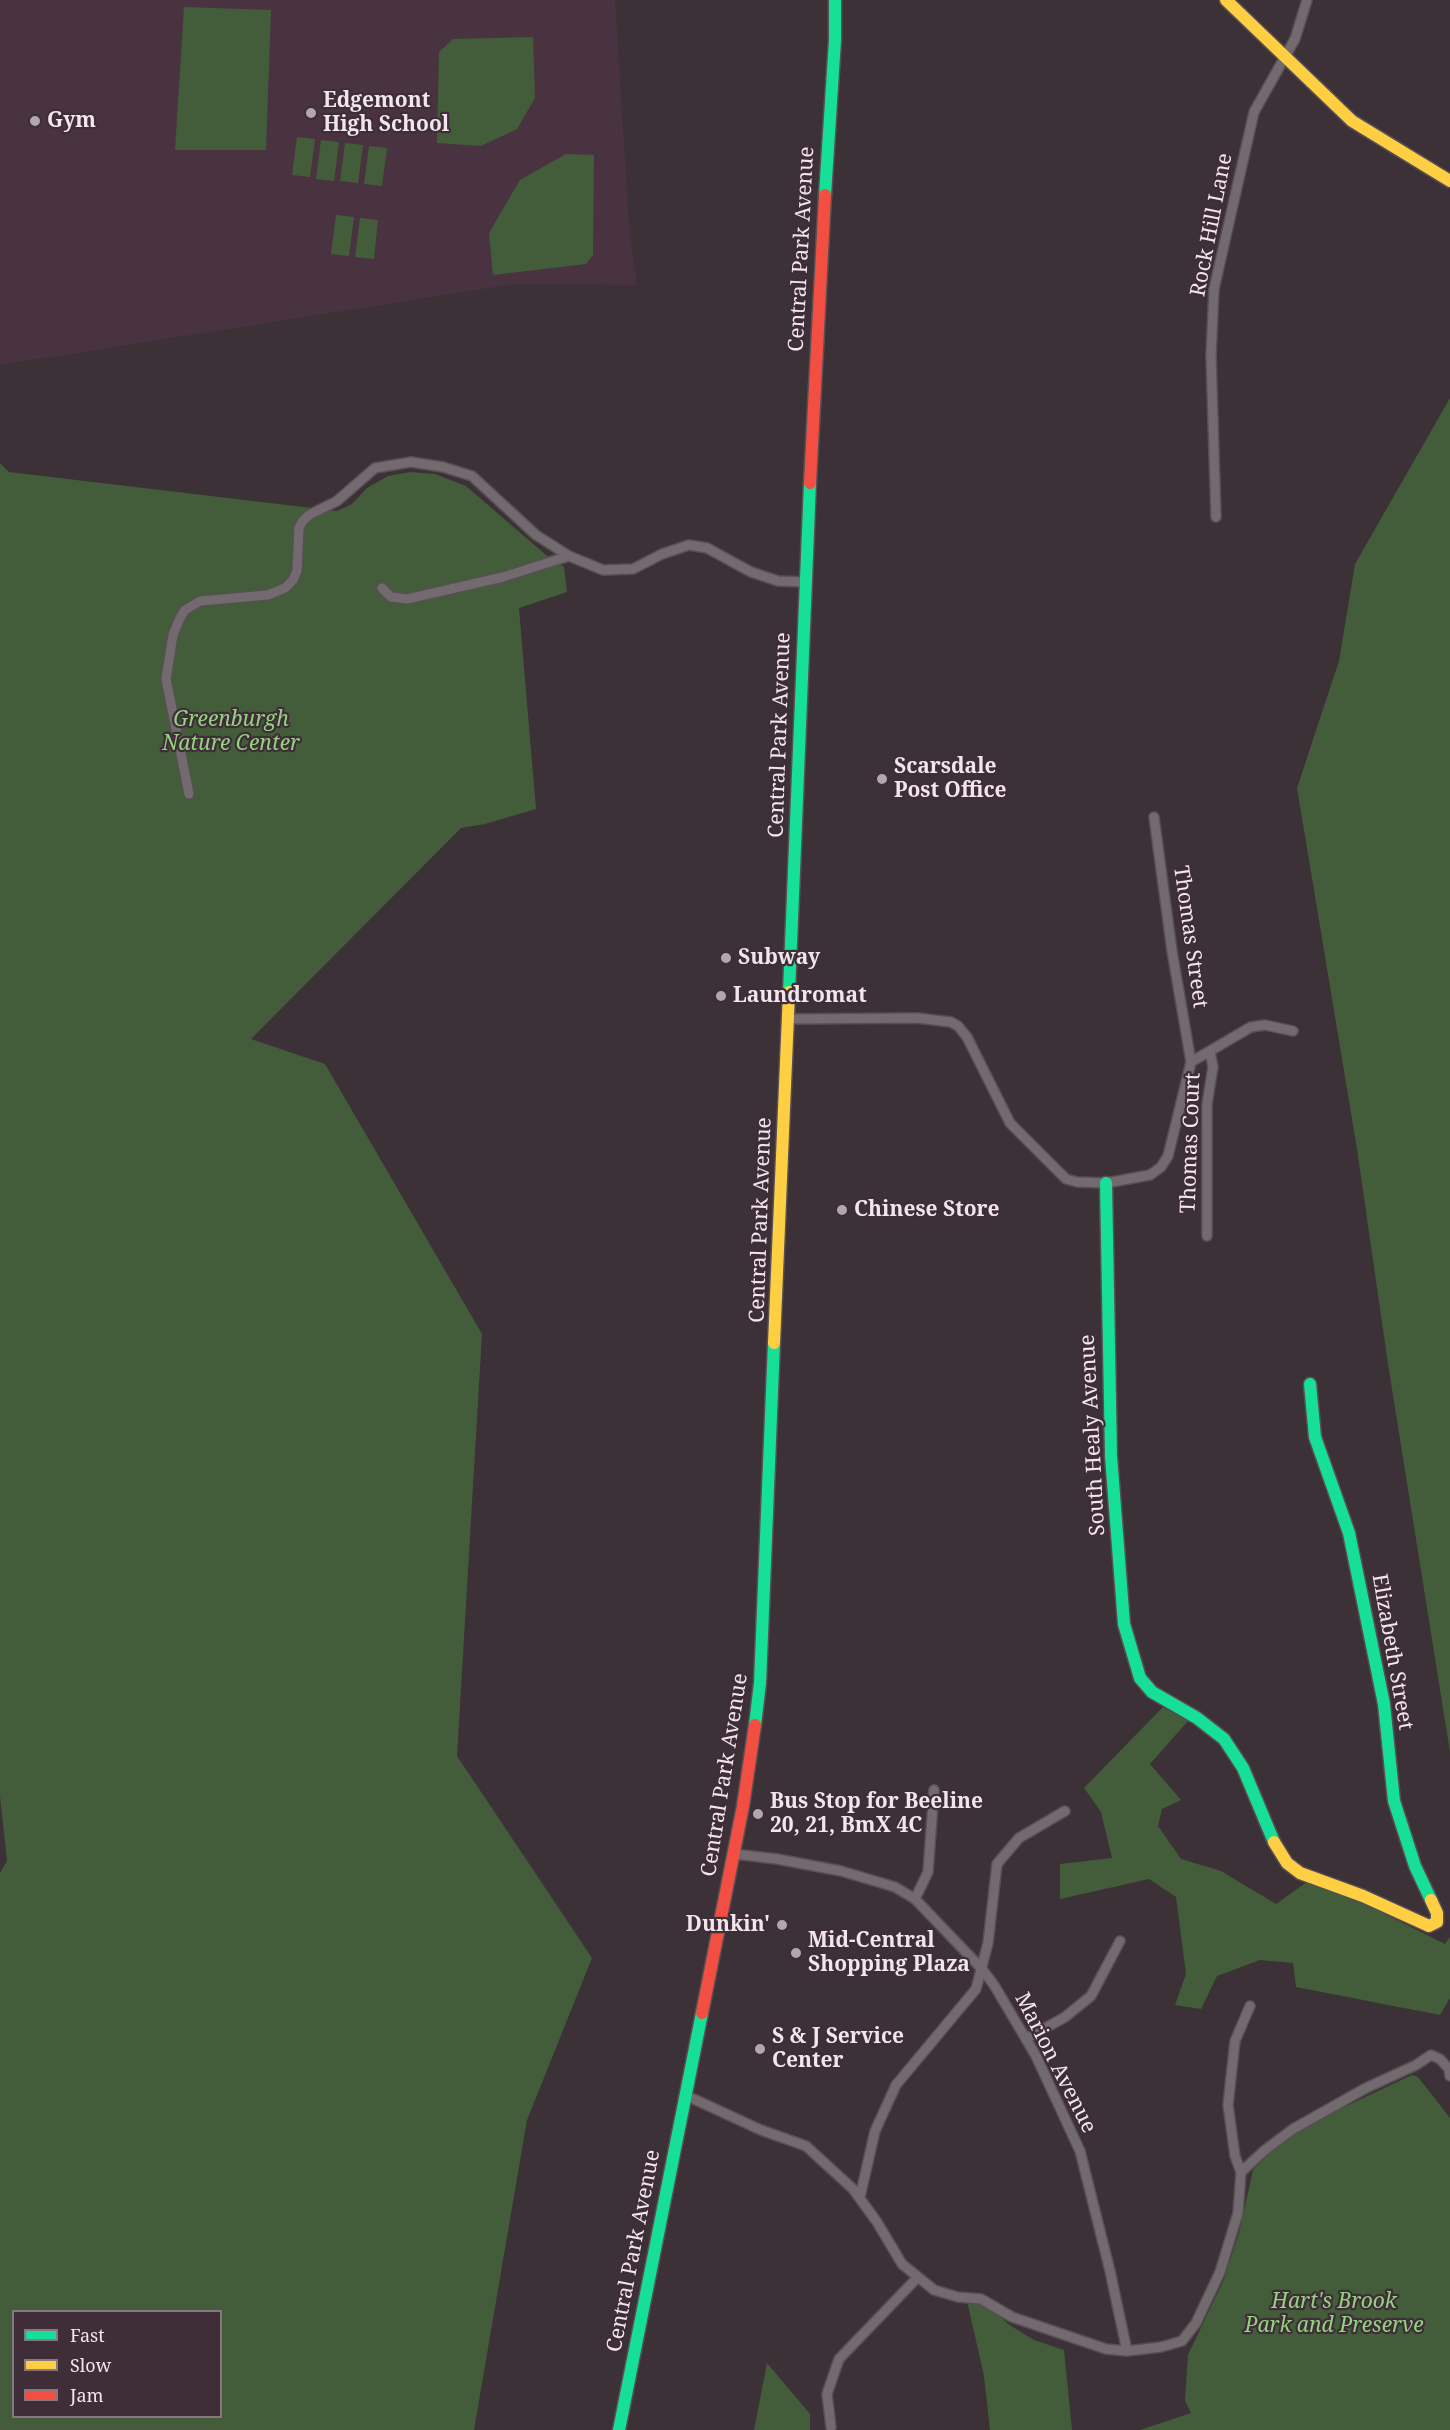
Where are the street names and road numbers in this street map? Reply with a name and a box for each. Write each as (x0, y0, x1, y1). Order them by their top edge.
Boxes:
street label: Central Park Avenue (784, 146, 820, 352)
street label: Rock Hill Lane (1186, 151, 1238, 299)
street label: Central Park Avenue (764, 632, 796, 838)
street label: Thomas Street (1168, 864, 1212, 1010)
street label: Thomas Court (1176, 1072, 1206, 1214)
street label: Central Park Avenue (745, 1117, 777, 1323)
street label: South Healy Avenue (1075, 1334, 1111, 1536)
street label: Elizabeth Street (1366, 1572, 1418, 1732)
street label: Central Park Avenue (696, 1672, 754, 1878)
street label: Marion Avenue (1009, 1989, 1101, 2137)
street label: Central Park Avenue (602, 2148, 666, 2354)

